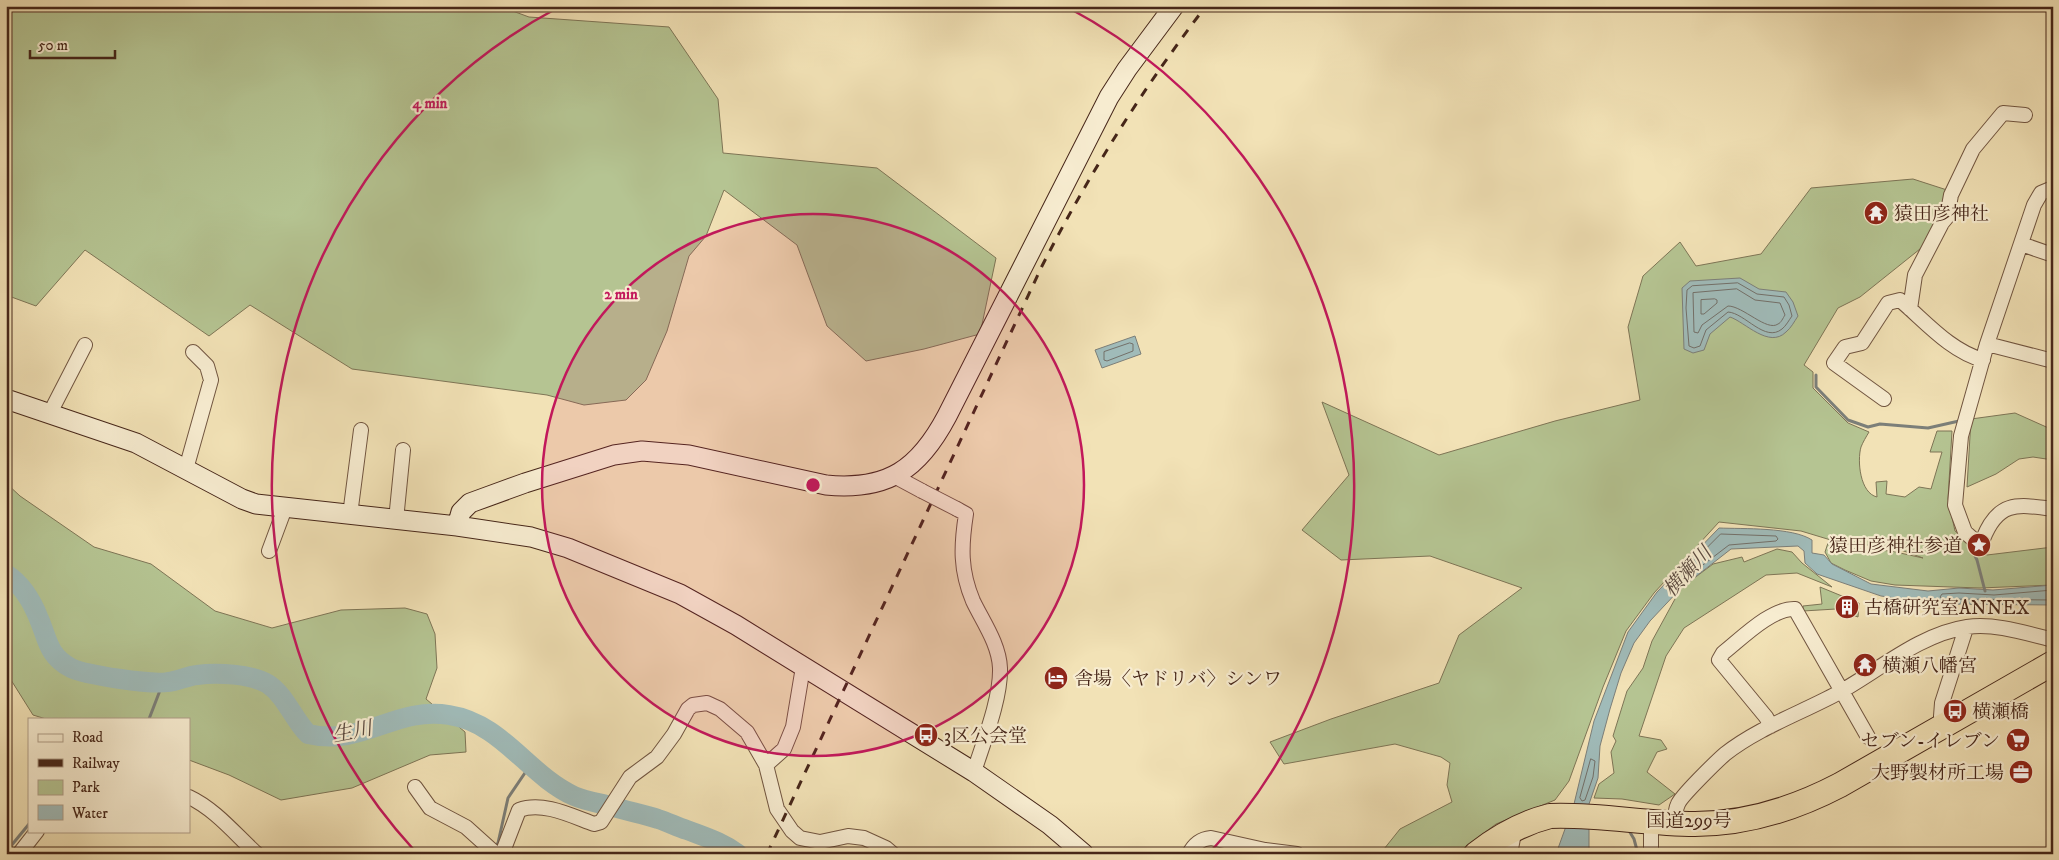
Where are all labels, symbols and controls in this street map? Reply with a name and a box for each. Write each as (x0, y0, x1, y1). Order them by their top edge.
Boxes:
scale bar (30, 28, 115, 60)
text: 50 m (38, 36, 68, 55)
text: 4 min (412, 94, 448, 113)
temple icon: 猿田彦神社 (1863, 200, 1889, 226)
place label: 猿田彦神社 (1894, 203, 1989, 226)
text: 2 min (604, 285, 638, 304)
centre of rings (804, 476, 822, 494)
place icon: 猿田彦神社参道 (1966, 532, 1992, 558)
place label: 猿田彦神社参道 (1829, 535, 1962, 558)
water label: 横瀬川 (1658, 540, 1719, 602)
building icon: 古橋研究室ANNEX (1834, 594, 1860, 620)
place label: 古橋研究室ANNEX (1864, 597, 2030, 620)
temple icon: 横瀬八幡宮 (1852, 652, 1878, 678)
place label: 横瀬八幡宮 (1882, 655, 1977, 678)
hotel icon: 舎場〈ヤドリバ〉シンワ (1043, 665, 1069, 691)
place label: 舎場〈ヤドリバ〉シンワ (1074, 668, 1282, 691)
bus stop icon: 横瀬橋 (1942, 698, 1968, 724)
place label: 横瀬橋 (1972, 701, 2029, 724)
water label: 生川 (330, 716, 376, 749)
legend (28, 718, 190, 832)
bus stop icon: 3区公会堂 (913, 722, 939, 748)
place label: 3区公会堂 (944, 725, 1027, 748)
supermarket icon: セブン-イレブン (2005, 727, 2031, 753)
text: Road (72, 728, 104, 747)
place label: セブン-イレブン (1861, 730, 2000, 753)
text: Railway (72, 754, 120, 773)
office icon: 大野製材所工場 (2008, 759, 2034, 785)
place label: 大野製材所工場 (1871, 762, 2004, 785)
text: Park (72, 778, 101, 797)
text: Water (71, 804, 108, 823)
street label: 国道299号 (1646, 810, 1732, 833)

